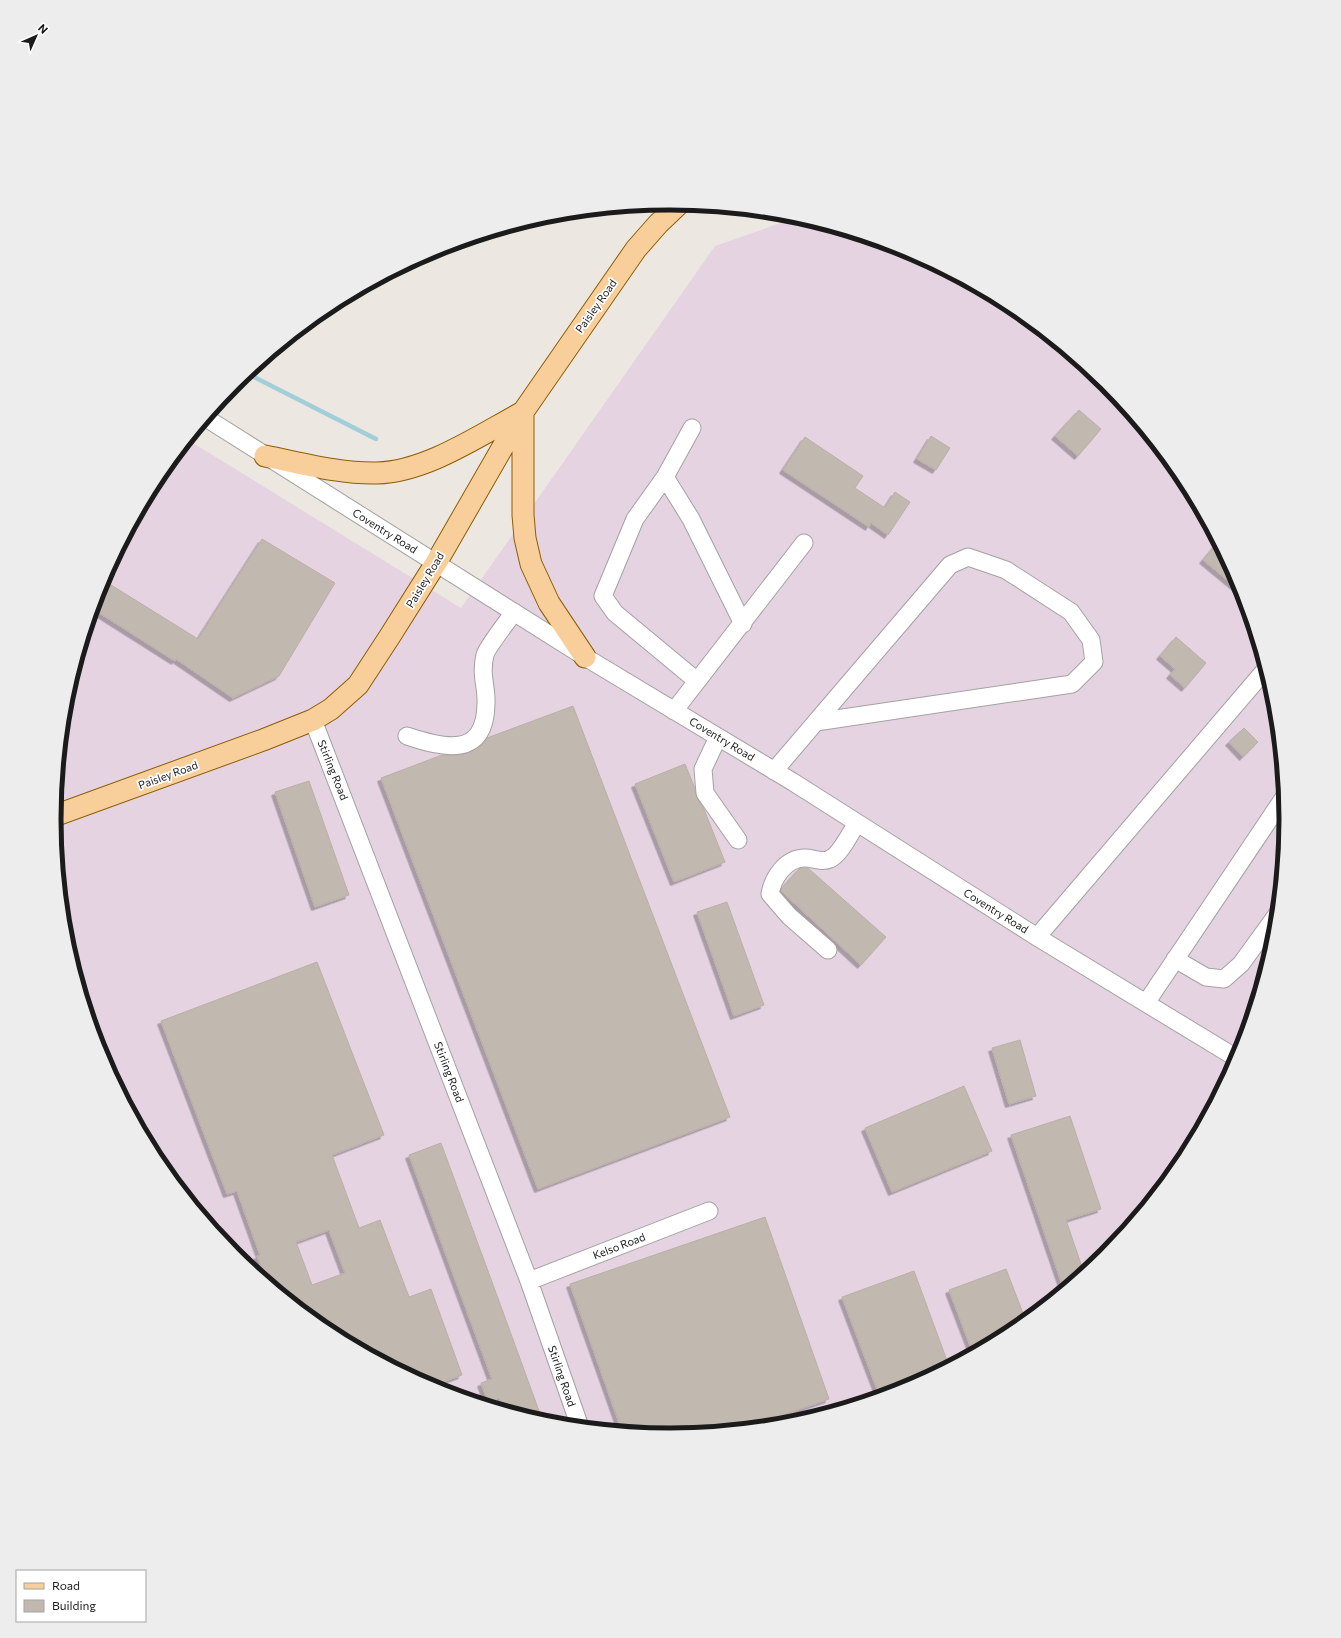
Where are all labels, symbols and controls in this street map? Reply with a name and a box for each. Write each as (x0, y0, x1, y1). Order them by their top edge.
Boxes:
north arrow (16, 16, 56, 56)
text: N (36, 21, 51, 36)
street label: Paisley Road (572, 276, 619, 335)
street label: Coventry Road (351, 505, 420, 556)
street label: Paisley Road (403, 550, 446, 610)
street label: Coventry Road (687, 714, 757, 763)
street label: Stirling Road (315, 738, 351, 802)
street label: Paisley Road (136, 758, 199, 791)
street label: Coventry Road (962, 885, 1031, 936)
street label: Stirling Road (432, 1040, 467, 1104)
street label: Kelso Road (591, 1230, 647, 1261)
street label: Stirling Road (546, 1344, 579, 1408)
legend (16, 1570, 146, 1622)
text: Road (52, 1578, 80, 1592)
text: Building (52, 1598, 96, 1612)

